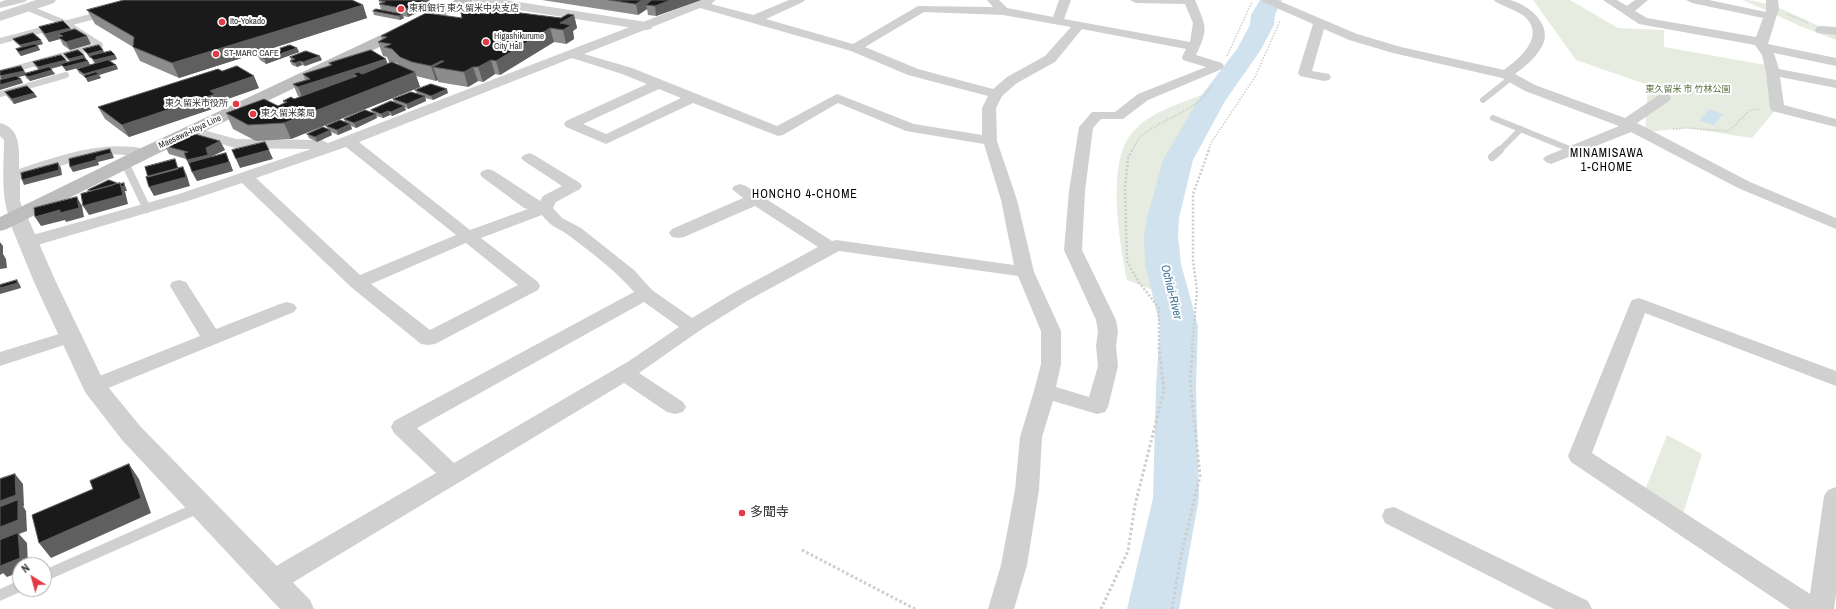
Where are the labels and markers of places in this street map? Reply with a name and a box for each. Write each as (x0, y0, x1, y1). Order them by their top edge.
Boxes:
marker: 東和銀行 東久留米中央支店 (396, 4, 406, 14)
place label: 東和銀行 東久留米中央支店 (409, 4, 519, 14)
marker: Ito-Yokado (217, 17, 227, 27)
place label: Ito-Yokado (230, 17, 265, 27)
place label: Higashikurume City Hall (494, 32, 544, 53)
marker: Higashikurume City Hall (481, 37, 491, 47)
marker: ST-MARC CAFE (211, 49, 221, 59)
place label: ST-MARC CAFE (224, 49, 279, 59)
place label: 東久留米市役所 (165, 99, 228, 109)
marker: 東久留米市役所 (231, 99, 241, 109)
marker: 東久留米薬局 (248, 109, 258, 119)
place label: 東久留米薬局 (261, 109, 315, 119)
place label: 多聞寺 (750, 505, 789, 521)
marker: 多聞寺 (737, 508, 747, 518)

